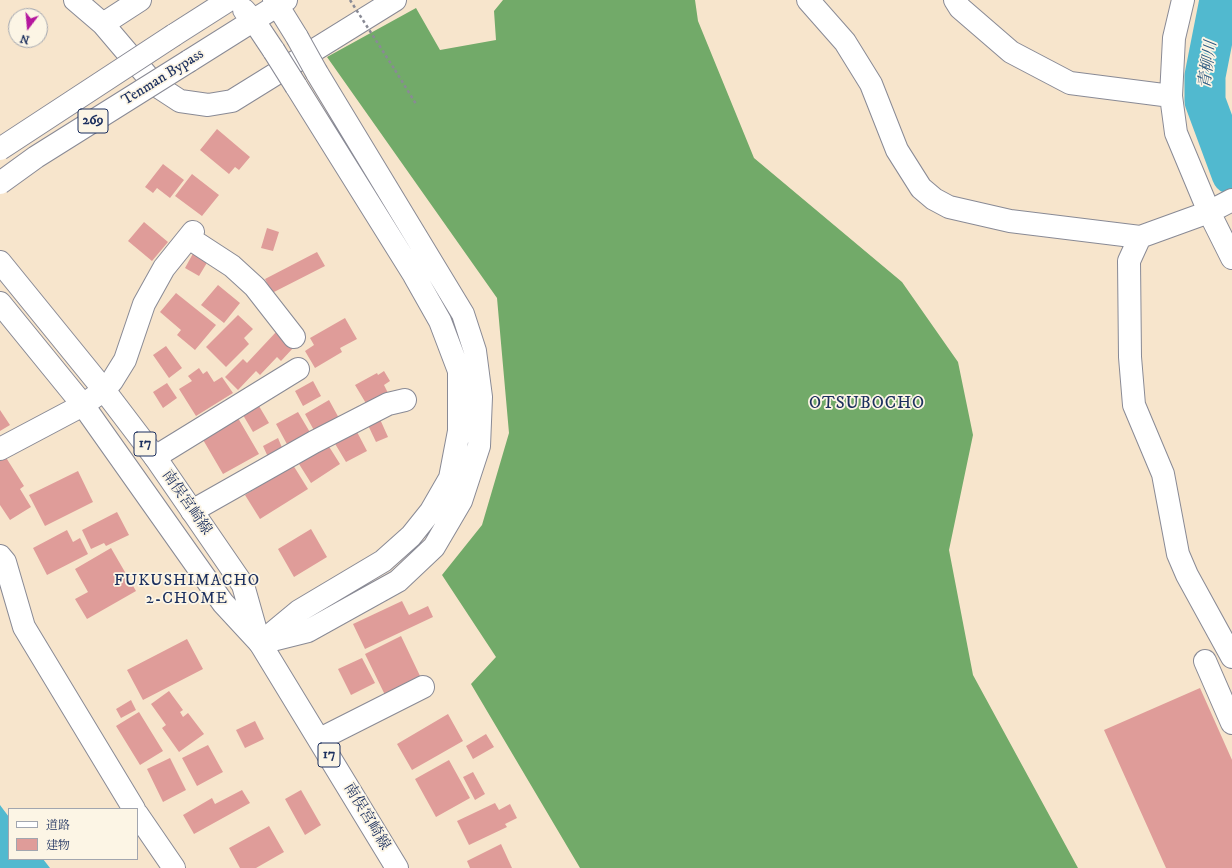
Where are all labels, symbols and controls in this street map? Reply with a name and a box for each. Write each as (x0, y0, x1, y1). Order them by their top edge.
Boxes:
north arrow (8, 8, 48, 48)
text: N (19, 31, 31, 47)
water label: 青柳川 (1196, 40, 1222, 90)
street label: Tenman Bypass (119, 46, 207, 110)
road number: 269 (78, 109, 108, 133)
district label: OTSUBOCHO (809, 394, 925, 414)
road number: 17 (134, 432, 156, 456)
street label: 南俣宮崎線 (157, 467, 215, 539)
district label: FUKUSHIMACHO 2-CHOME (114, 572, 260, 610)
road number: 17 (318, 743, 340, 767)
street label: 南俣宮崎線 (339, 780, 393, 854)
legend (8, 808, 138, 860)
text: 道路 (46, 818, 70, 833)
text: 建物 (46, 838, 70, 853)

